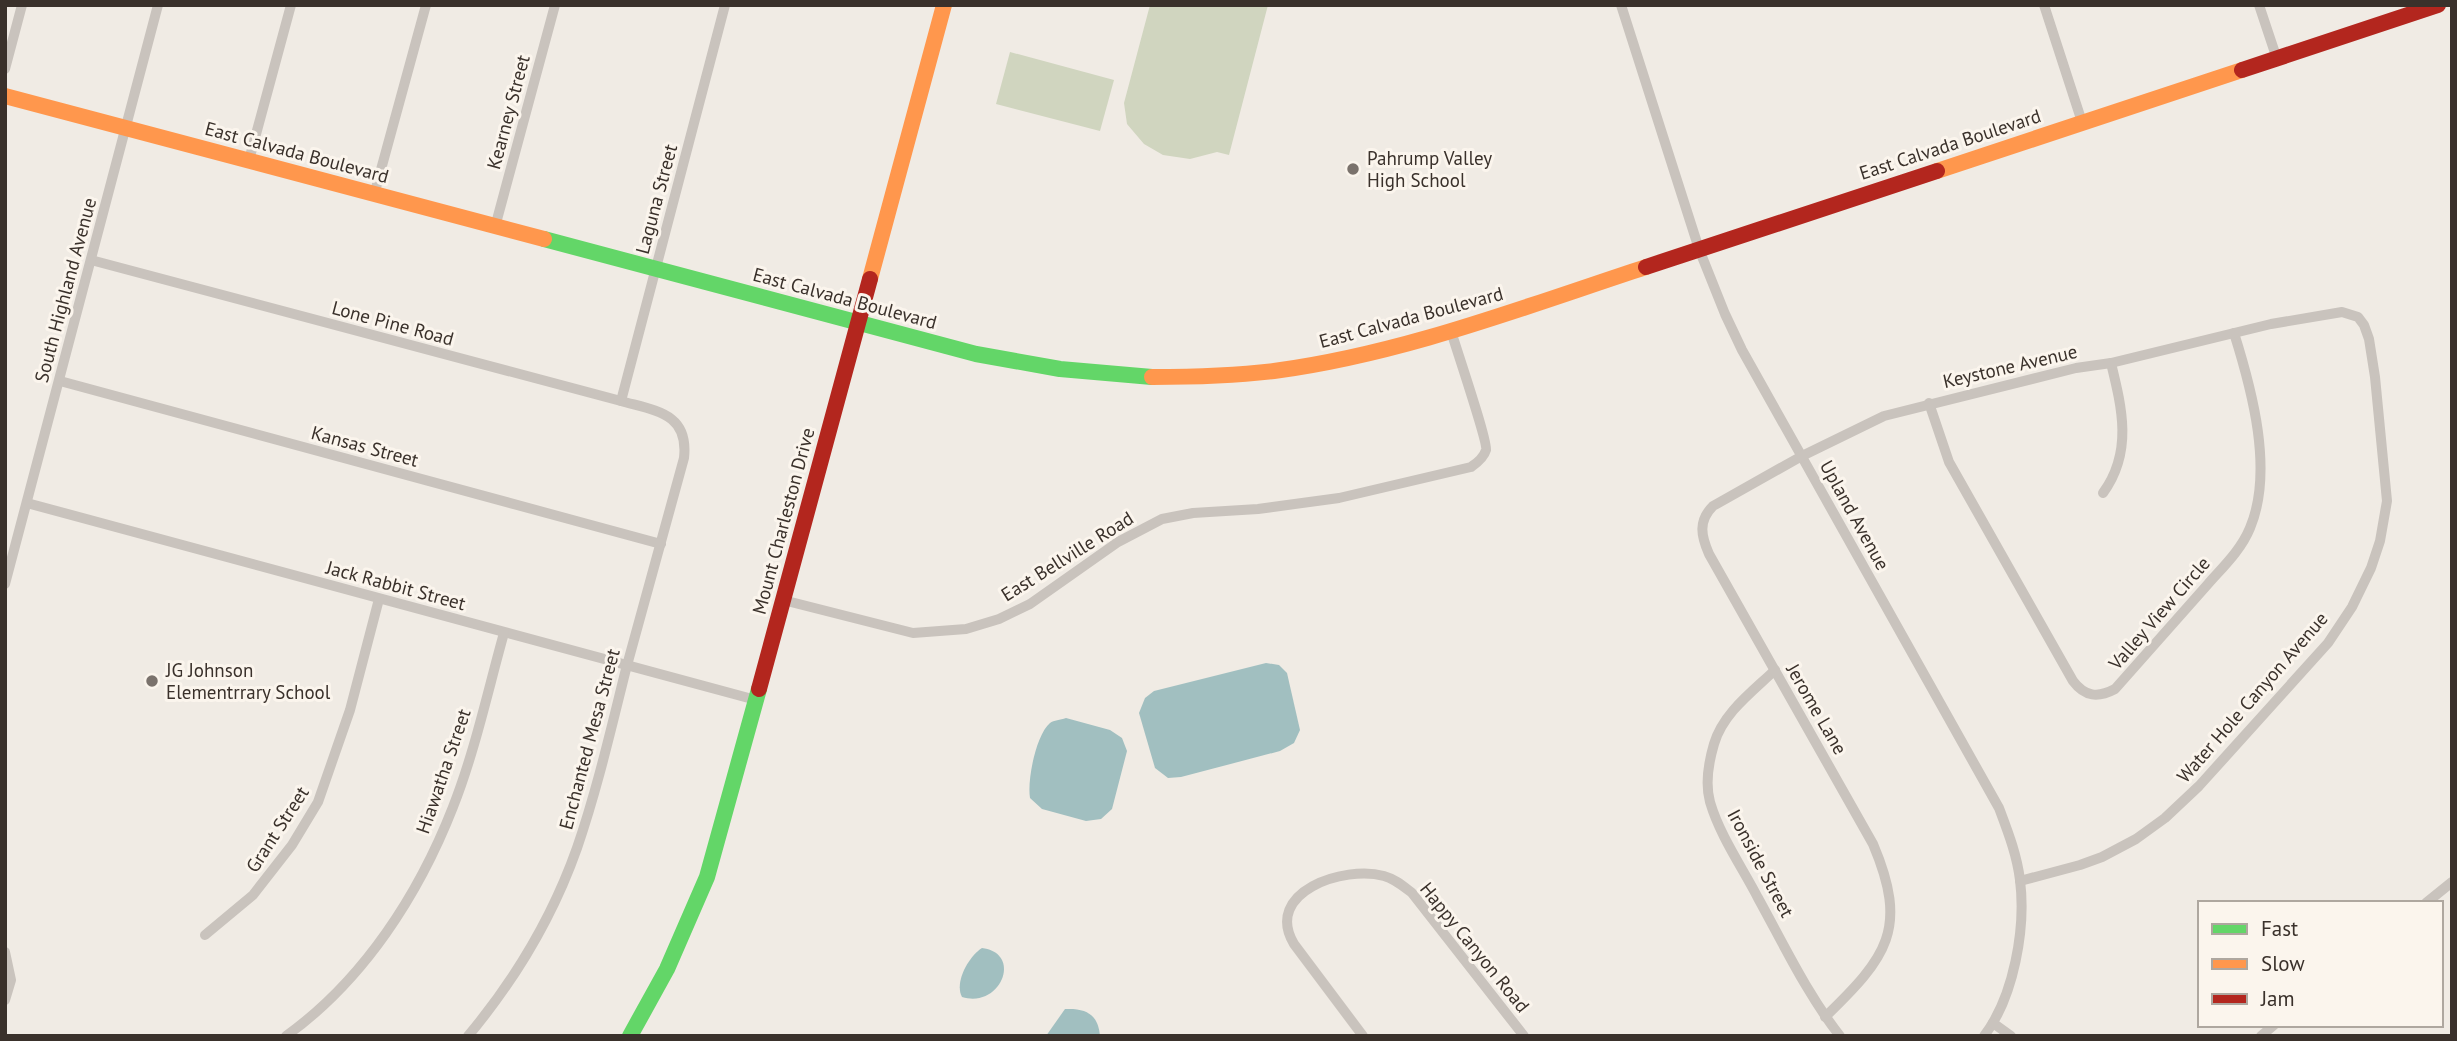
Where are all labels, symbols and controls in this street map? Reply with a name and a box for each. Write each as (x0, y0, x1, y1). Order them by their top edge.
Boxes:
street label: Kearney Street (481, 52, 535, 172)
street label: East Calvada Boulevard (1856, 103, 2044, 185)
street label: East Calvada Boulevard (202, 116, 392, 188)
street label: Laguna Street (630, 141, 682, 257)
place label: Pahrump Valley High School (1367, 146, 1492, 192)
marker: Pahrump Valley High School (1345, 161, 1361, 177)
street label: South Highland Avenue (29, 195, 101, 385)
street label: East Calvada Boulevard (750, 262, 940, 334)
street label: East Calvada Boulevard (1316, 281, 1506, 353)
street label: Lone Pine Road (329, 295, 457, 351)
street label: Keystone Avenue (1941, 339, 2079, 393)
street label: Kansas Street (309, 420, 422, 472)
street label: Mount Charleston Drive (747, 425, 819, 617)
street label: Upland Avenue (1815, 456, 1895, 574)
street label: East Bellville Road (997, 506, 1137, 606)
street label: Valley View Circle (2103, 551, 2215, 675)
street label: Jack Rabbit Street (323, 555, 469, 615)
street label: Water Hole Canyon Avenue (2171, 607, 2333, 787)
street label: Enchanted Mesa Street (553, 645, 625, 832)
place label: JG Johnson Elementrrary School (165, 658, 331, 704)
street label: Jerome Lane (1781, 658, 1853, 759)
marker: JG Johnson Elementrrary School (144, 673, 160, 689)
street label: Hiawatha Street (410, 705, 476, 837)
street label: Grant Street (240, 781, 314, 877)
street label: Ironside Street (1722, 805, 1800, 922)
street label: Happy Canyon Road (1415, 877, 1535, 1017)
legend (2198, 901, 2443, 1027)
text: Fast (2261, 915, 2298, 942)
text: Slow (2261, 950, 2305, 977)
text: Jam (2260, 985, 2295, 1012)

